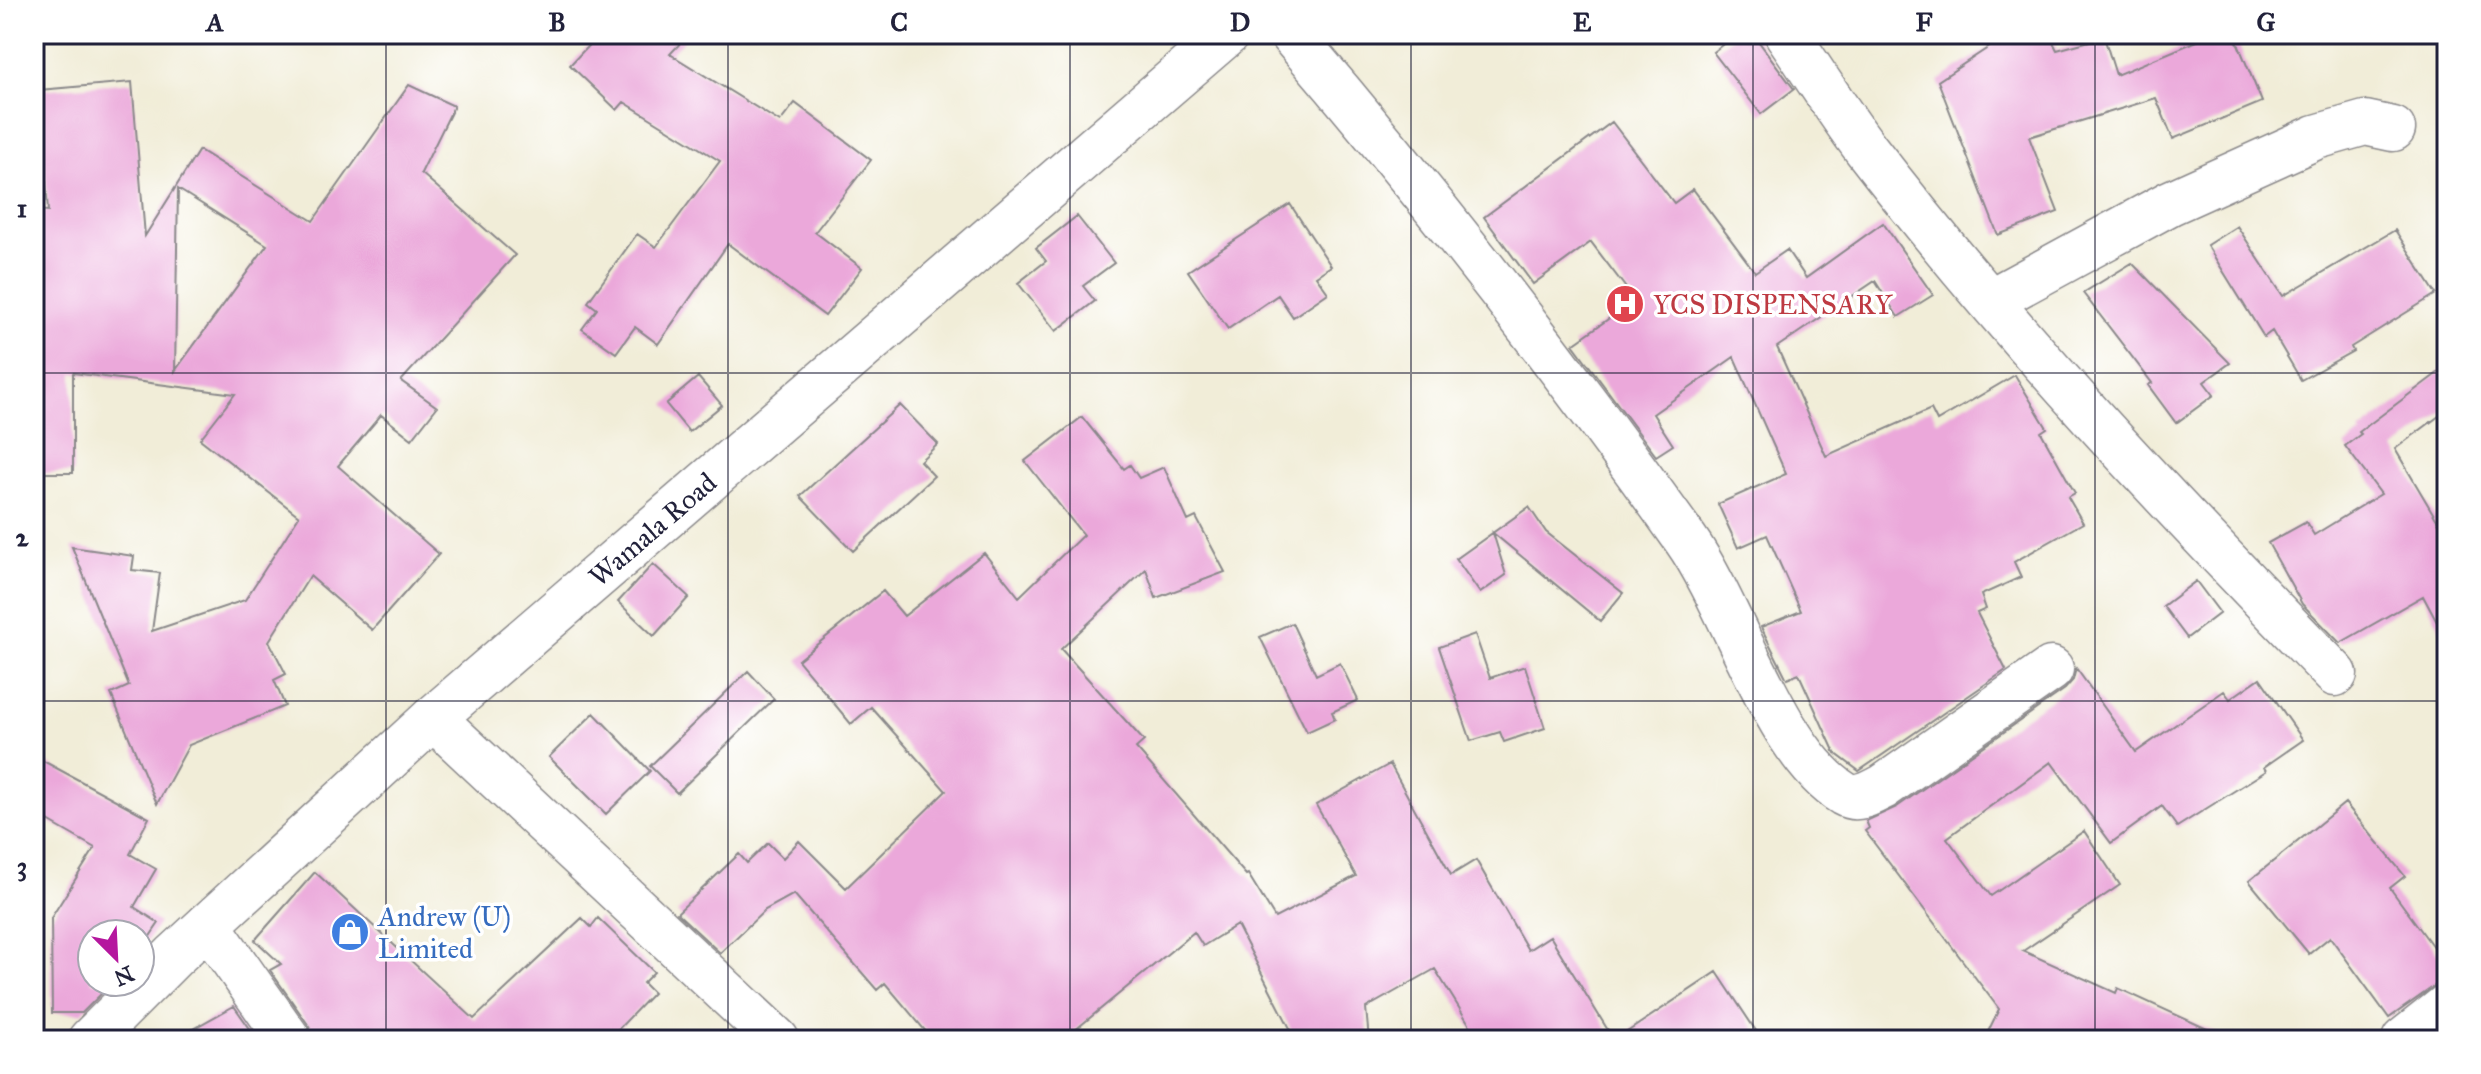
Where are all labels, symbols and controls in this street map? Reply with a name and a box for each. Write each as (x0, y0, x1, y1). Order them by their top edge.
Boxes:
text: A (204, 6, 224, 38)
text: B (548, 6, 566, 38)
text: C (890, 6, 908, 38)
text: D (1230, 6, 1250, 38)
text: E (1573, 6, 1592, 38)
text: F (1916, 6, 1933, 38)
text: G (2256, 6, 2276, 38)
text: 1 (17, 192, 27, 224)
hospital icon: YCS DISPENSARY (1604, 283, 1646, 325)
place label: YCS DISPENSARY (1653, 287, 1894, 322)
street label: Wamala Road (582, 465, 724, 594)
text: 2 (16, 521, 30, 553)
text: 3 (17, 850, 27, 882)
place label: Andrew (U) Limited (377, 899, 511, 966)
shop icon: Andrew (U) Limited (329, 911, 371, 953)
north arrow (76, 918, 156, 998)
text: N (110, 960, 138, 992)

